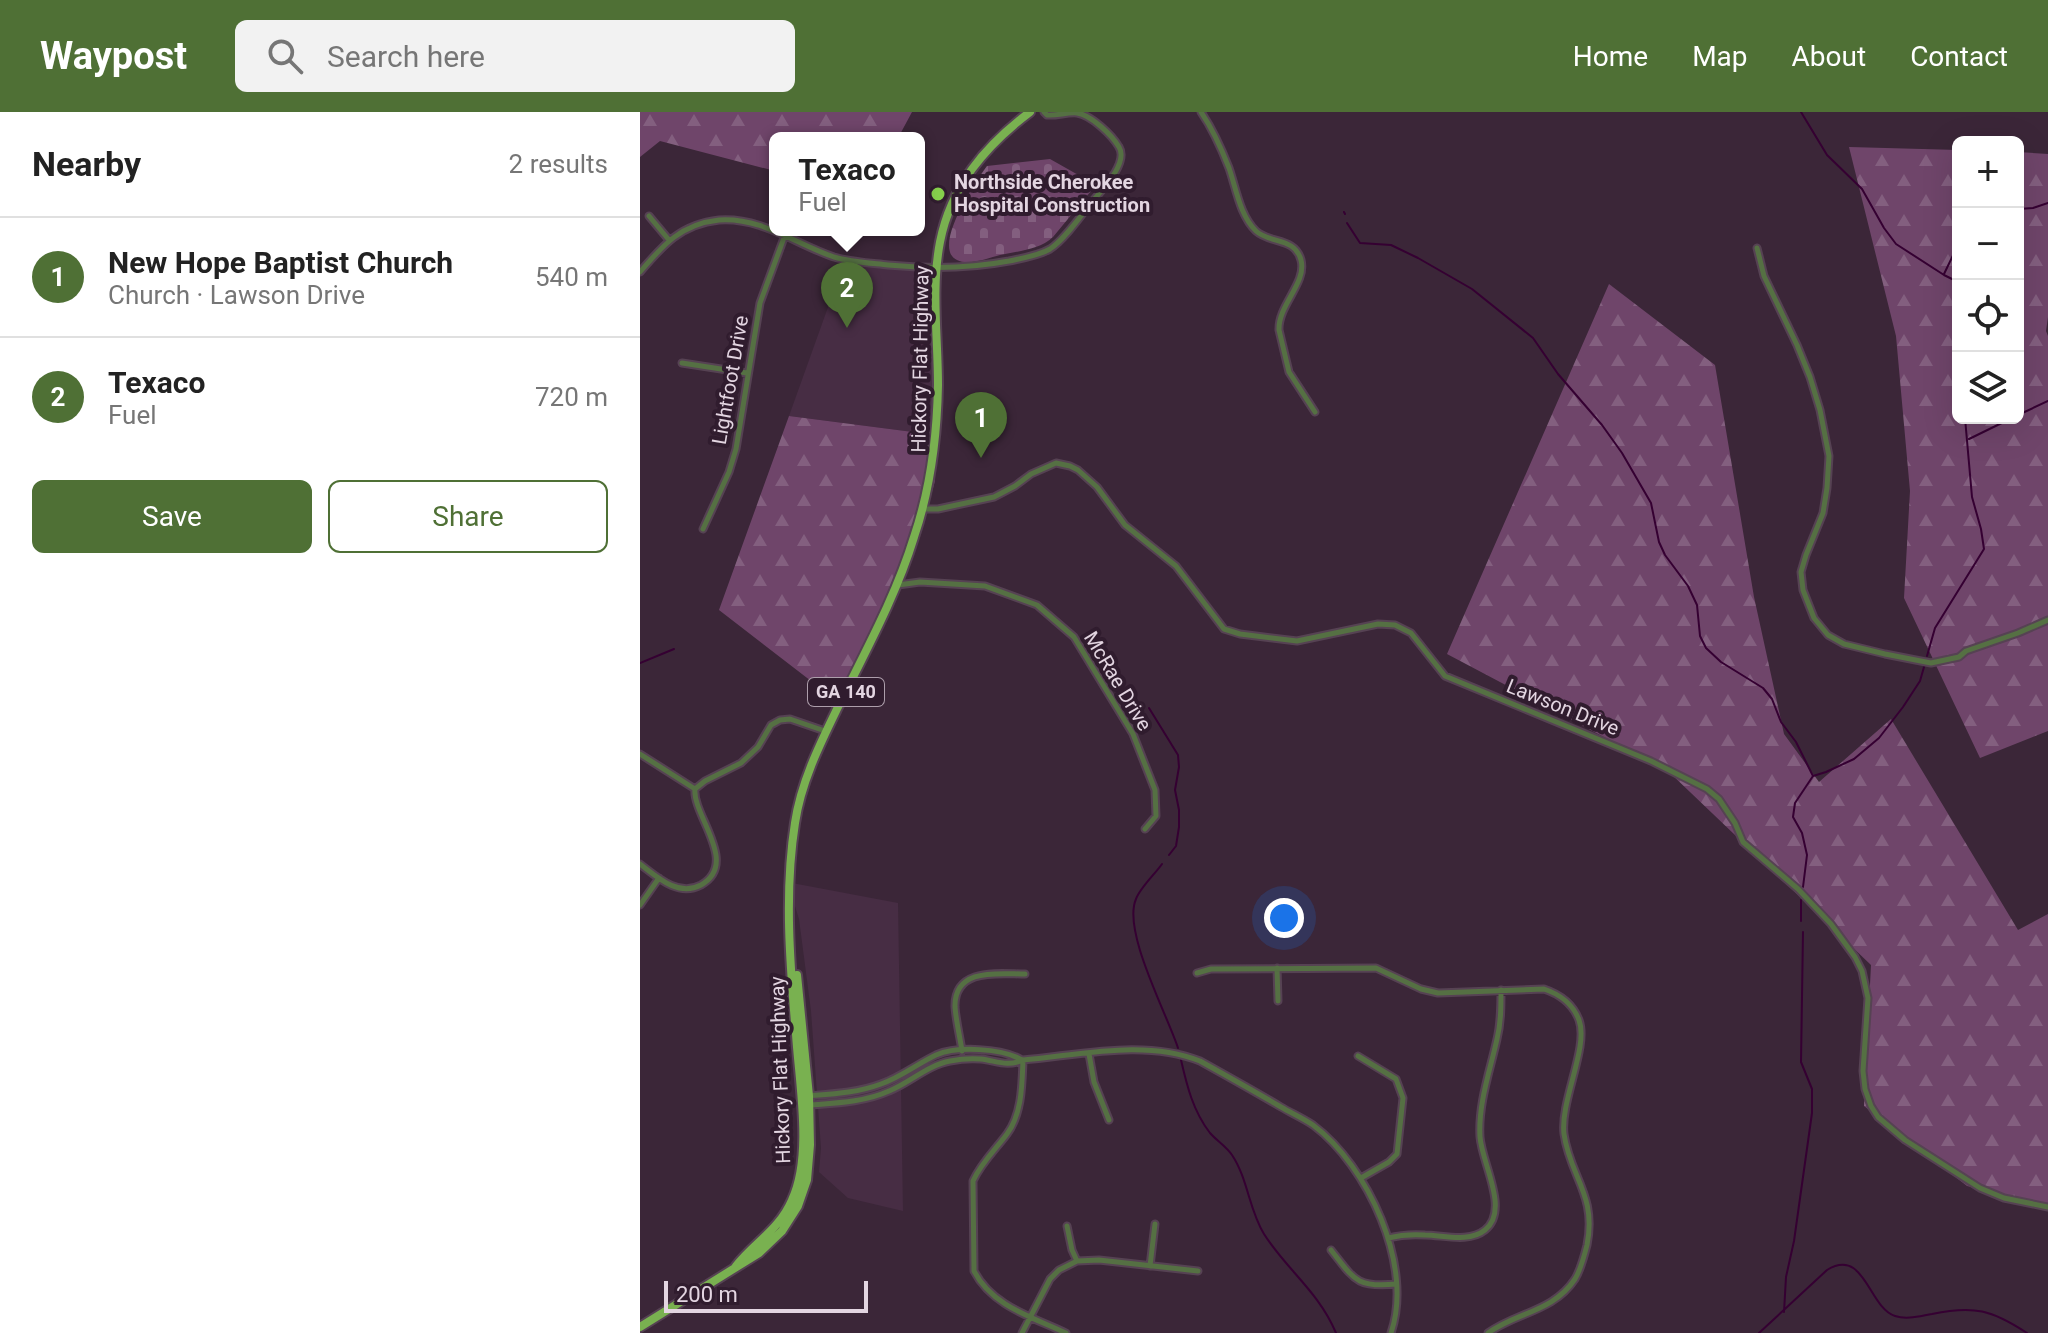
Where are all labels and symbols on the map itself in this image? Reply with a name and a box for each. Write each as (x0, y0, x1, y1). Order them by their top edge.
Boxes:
place label: Northside Cherokee Hospital Construction (954, 170, 1150, 217)
marker: Northside Cherokee Hospital Construction (929, 185, 947, 203)
pin: 2 (821, 262, 873, 328)
street label: Hickory Flat Highway (906, 265, 934, 453)
street label: Lightfoot Drive (707, 314, 753, 446)
pin: 1 (955, 392, 1007, 458)
street label: McRae Drive (1079, 627, 1157, 735)
street label: Lawson Drive (1503, 674, 1623, 740)
road number: GA 140 (808, 678, 884, 706)
your location (1264, 898, 1304, 938)
street label: Hickory Flat Highway (765, 975, 795, 1164)
scale bar (664, 1277, 868, 1313)

